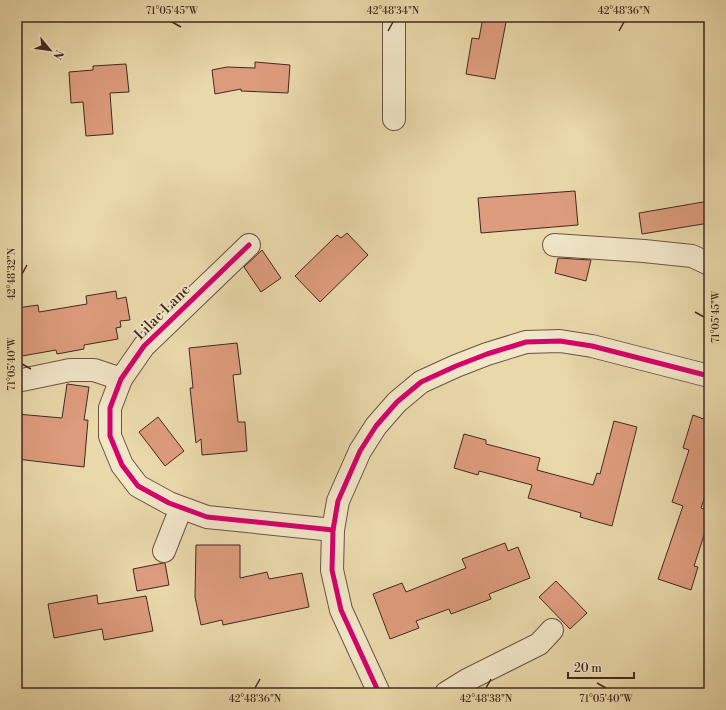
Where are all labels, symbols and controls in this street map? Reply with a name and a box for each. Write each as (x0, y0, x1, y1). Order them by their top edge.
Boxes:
text: 71°05'45"W (146, 5, 199, 17)
text: 42°48'34"N (367, 5, 420, 17)
text: 42°48'36"N (598, 5, 651, 17)
north arrow (30, 30, 70, 70)
text: N (49, 47, 66, 62)
text: 42°48'32"N (6, 247, 18, 300)
street label: Lilac Lane (130, 280, 194, 344)
text: 71°05'45"W (710, 290, 722, 343)
text: 71°05'40"W (6, 336, 18, 391)
scale bar (568, 654, 634, 680)
text: 20 m (574, 661, 602, 676)
text: 42°48'36"N (229, 693, 282, 705)
text: 42°48'38"N (460, 693, 513, 705)
text: 71°05'40"W (579, 693, 634, 705)

